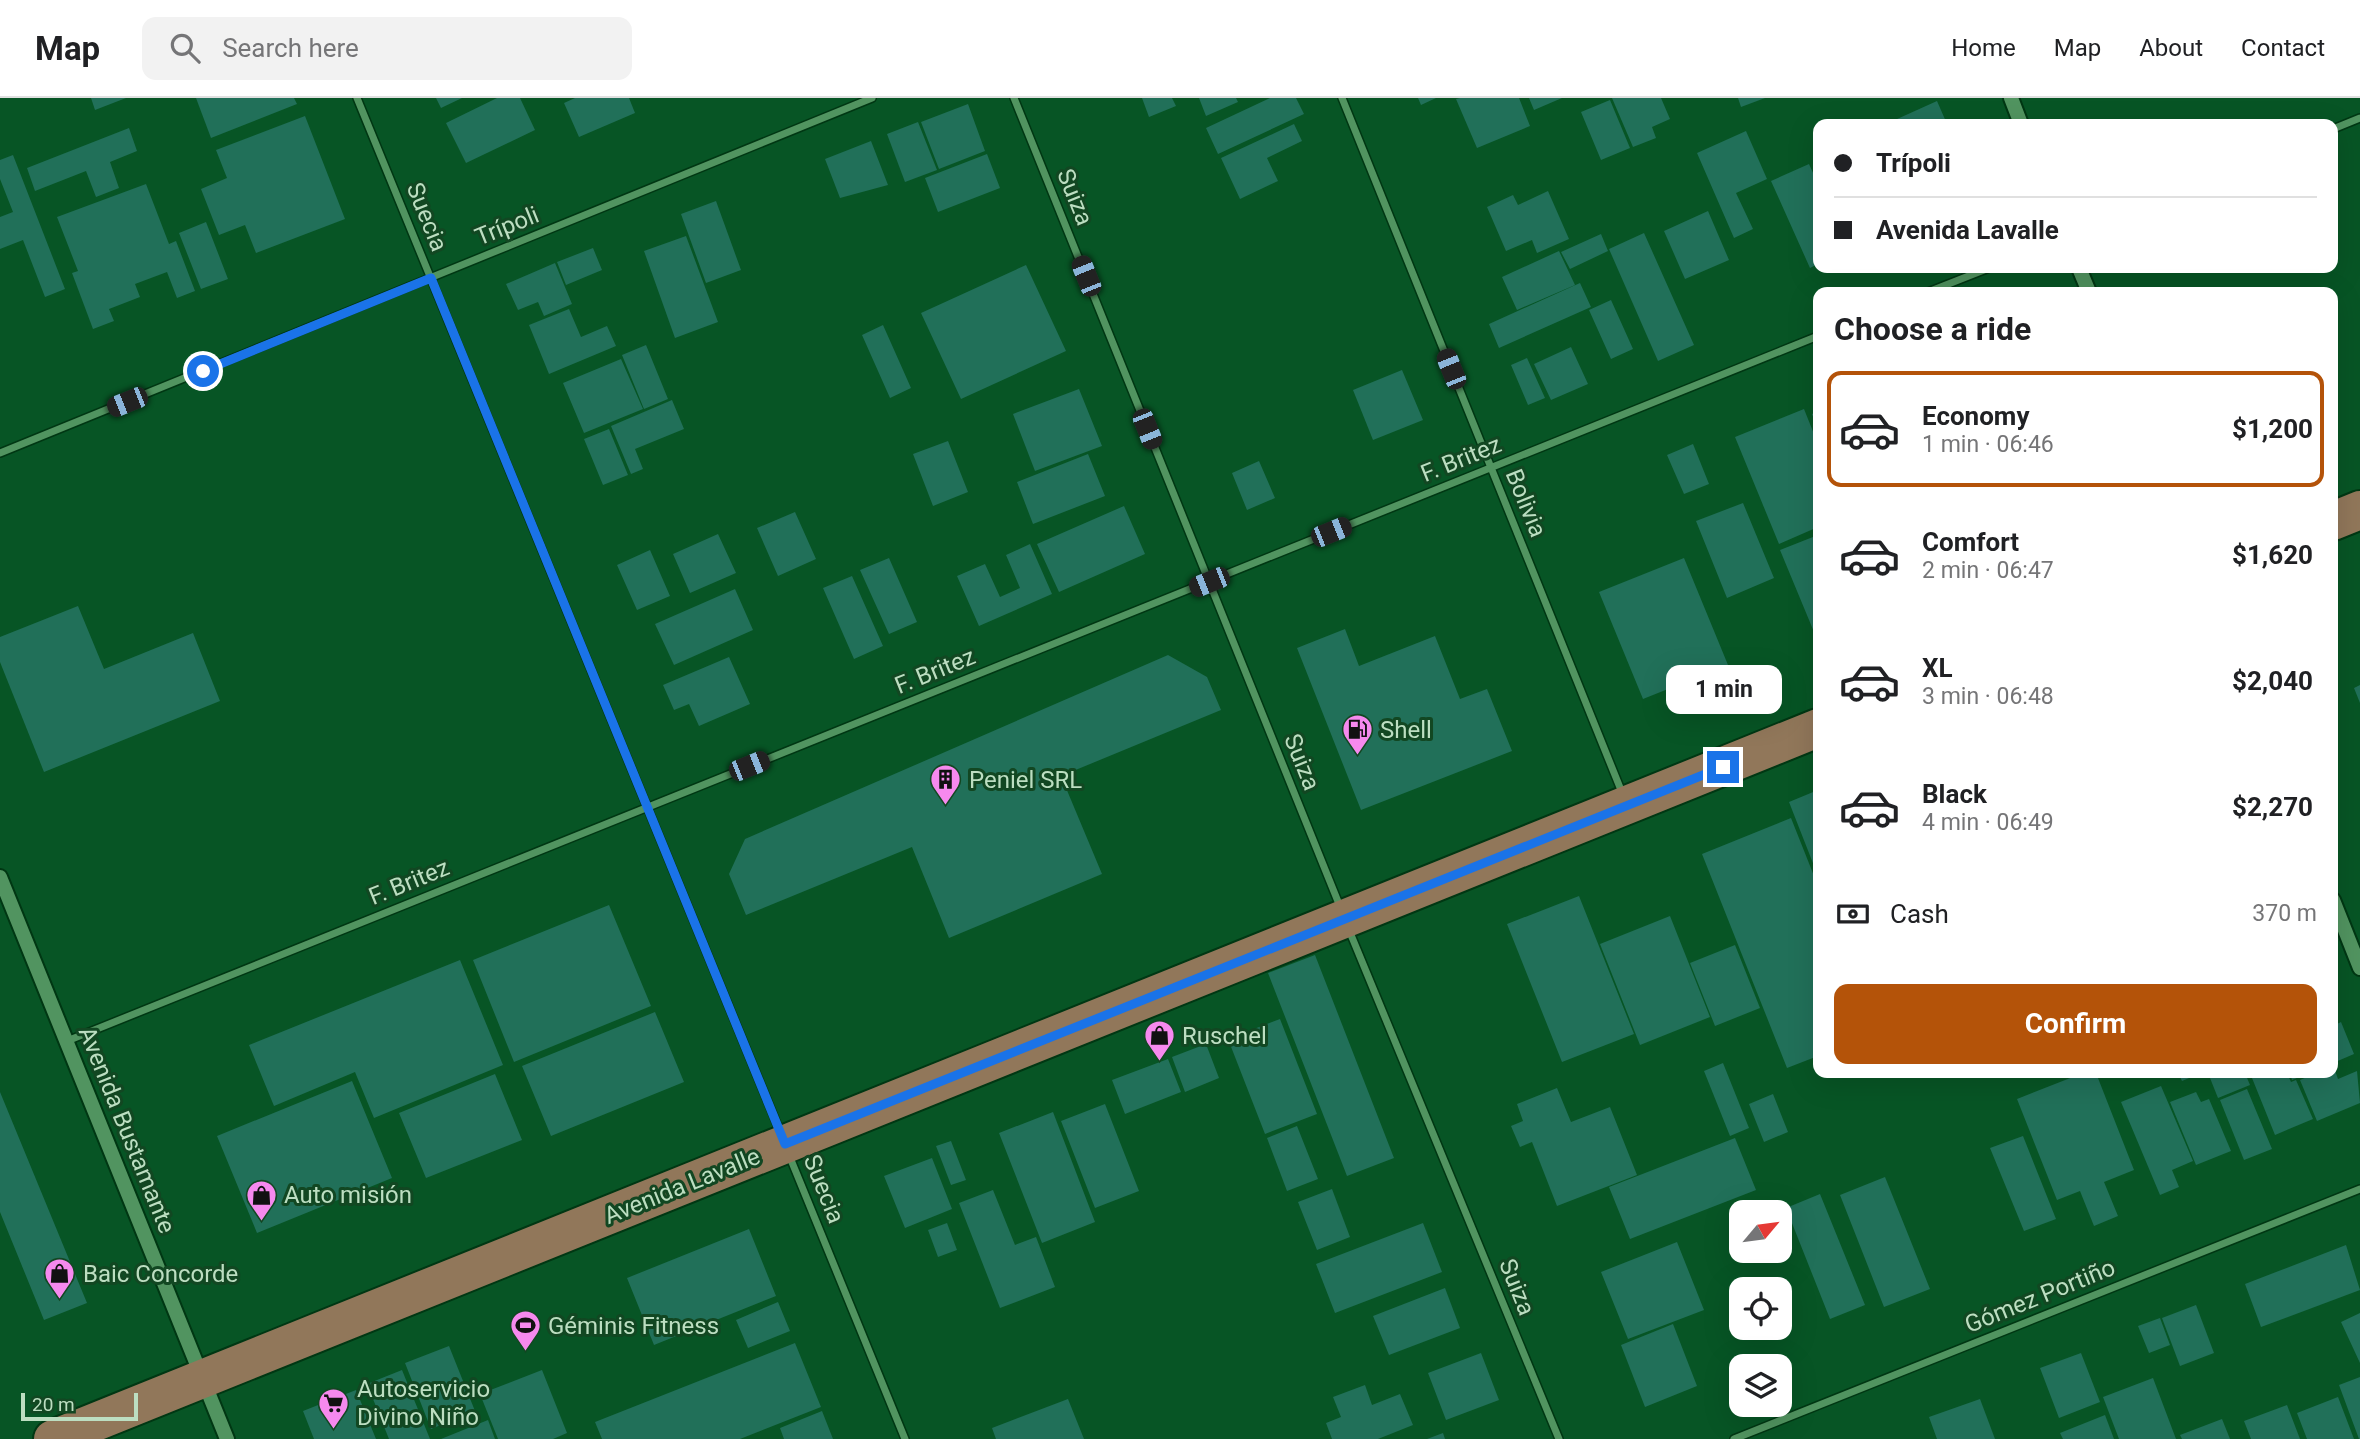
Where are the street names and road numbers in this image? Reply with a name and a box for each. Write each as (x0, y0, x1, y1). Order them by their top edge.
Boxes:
street label: Suiza (1051, 165, 1099, 229)
street label: Suecia (401, 179, 453, 255)
street label: Trípoli (471, 201, 543, 251)
street label: F. Britez (1417, 430, 1505, 488)
street label: Bolivia (1500, 465, 1552, 541)
street label: F. Britez (891, 642, 979, 700)
street label: Suiza (1278, 730, 1326, 794)
street label: F. Britez (365, 853, 453, 911)
street label: Avenida Bustamante (73, 1023, 181, 1237)
street label: Avenida Lavalle (600, 1142, 764, 1230)
street label: Suecia (798, 1151, 850, 1227)
street label: Gómez Portiño (1961, 1253, 2119, 1339)
street label: Suiza (1493, 1255, 1541, 1319)

